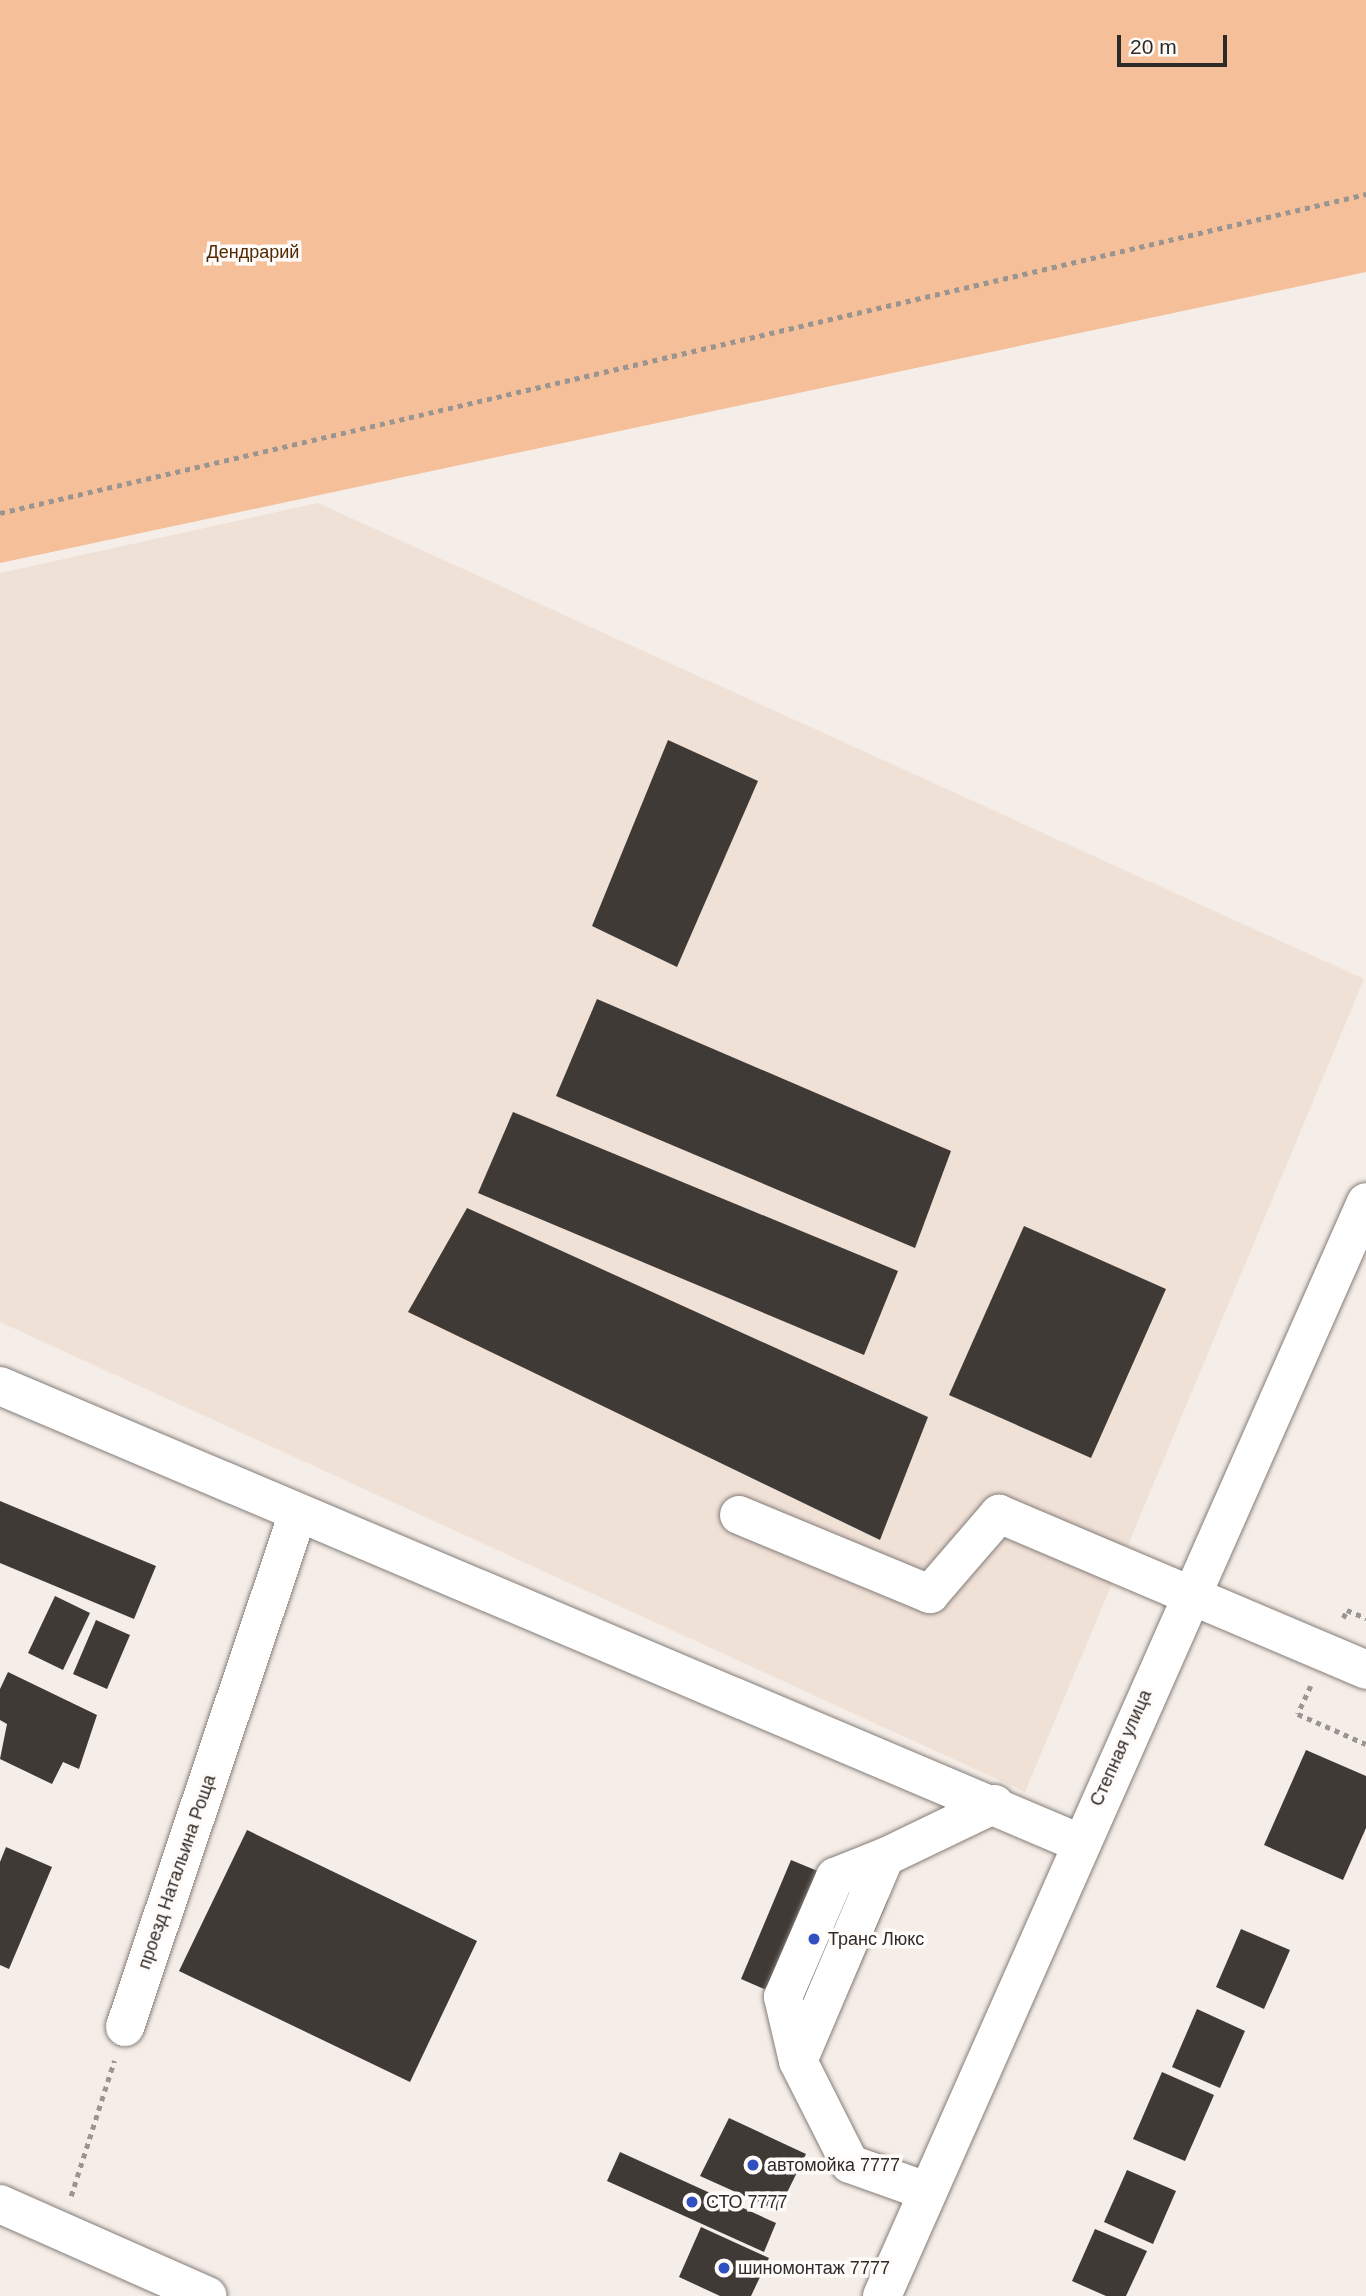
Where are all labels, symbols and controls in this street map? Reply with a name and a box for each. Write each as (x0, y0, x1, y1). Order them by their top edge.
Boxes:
scale bar (1121, 21, 1231, 65)
text: 20 m (1130, 35, 1177, 58)
park label: Дендрарий (207, 241, 299, 263)
street label: Степная улица (1086, 1687, 1156, 1809)
street label: проезд Натальина Роща (134, 1772, 220, 1972)
place label: Транс Люкс (828, 1928, 924, 1950)
marker: Транс Люкс (806, 1931, 822, 1947)
place label: автомойка 7777 (767, 2154, 900, 2176)
marker: автомойка 7777 (745, 2157, 761, 2173)
place label: СТО 7777 (706, 2191, 788, 2213)
marker: СТО 7777 (684, 2194, 700, 2210)
place label: шиномонтаж 7777 (738, 2257, 890, 2279)
marker: шиномонтаж 7777 (716, 2260, 732, 2276)

